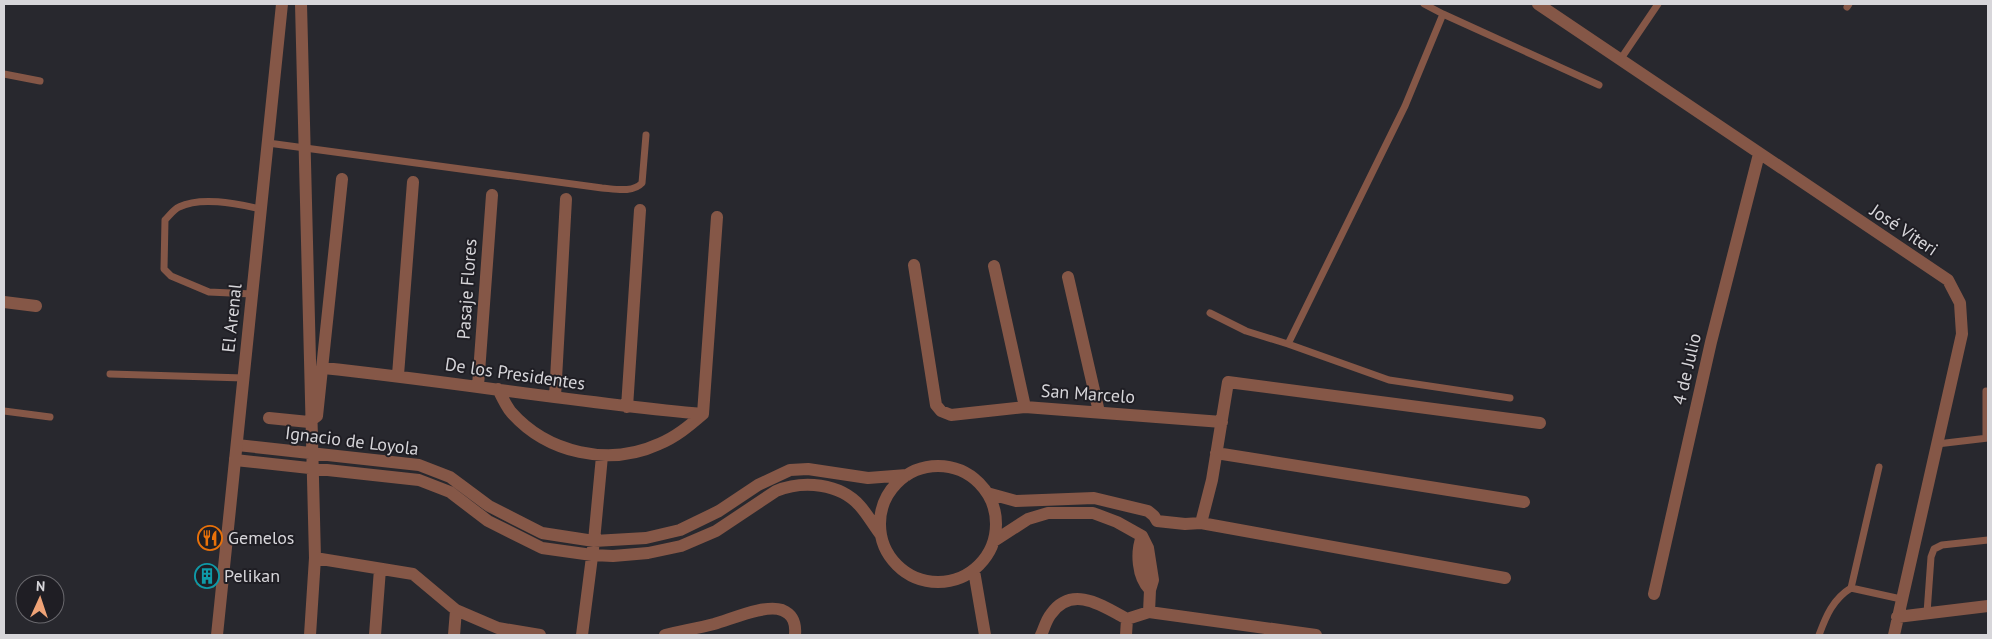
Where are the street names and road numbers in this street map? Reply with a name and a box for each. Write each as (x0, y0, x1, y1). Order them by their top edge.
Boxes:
street label: José Viteri (1865, 198, 1943, 261)
street label: Pasaje Flores (452, 238, 481, 340)
street label: El Arenal (216, 282, 247, 353)
street label: 4 de Julio (1667, 331, 1706, 407)
street label: De los Presidentes (443, 352, 587, 395)
street label: San Marcelo (1040, 379, 1136, 408)
street label: Ignacio de Loyola (284, 421, 420, 460)

